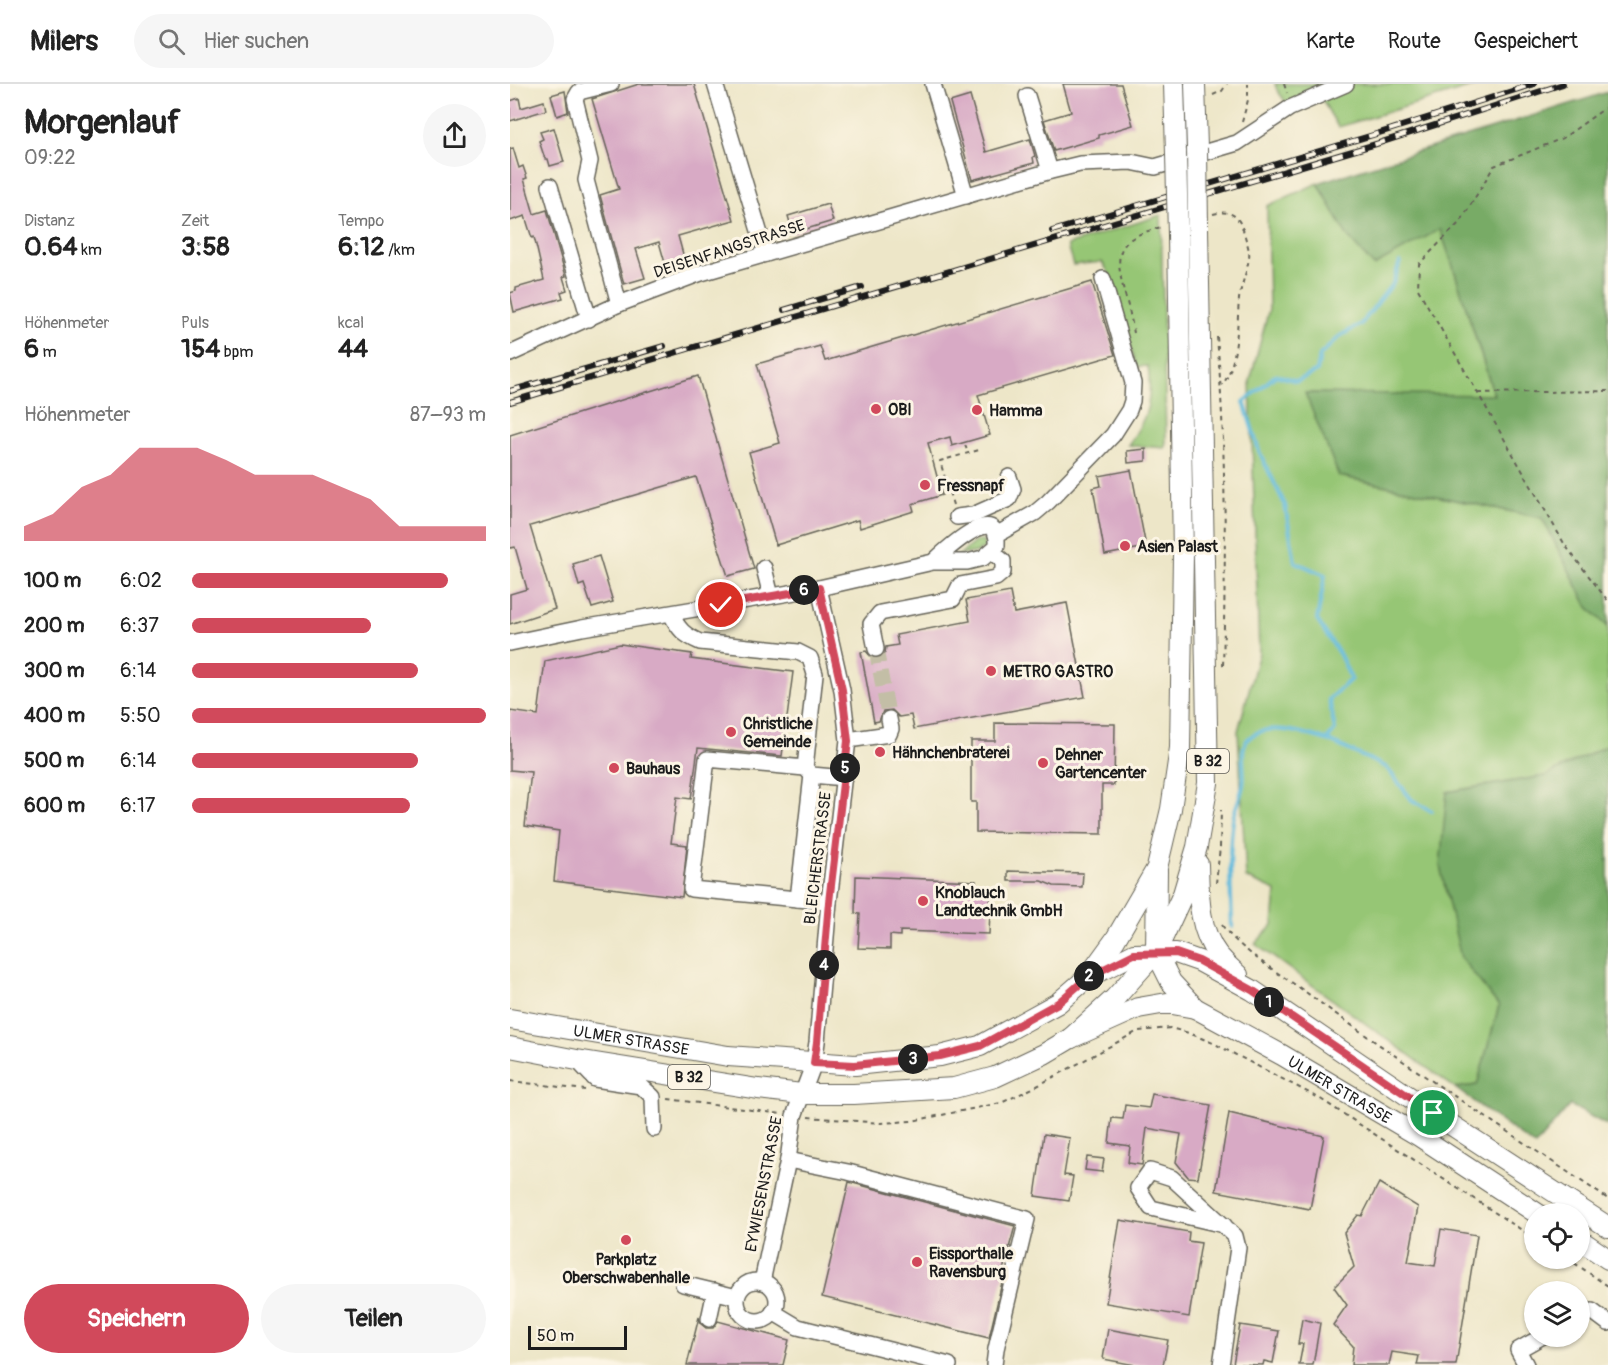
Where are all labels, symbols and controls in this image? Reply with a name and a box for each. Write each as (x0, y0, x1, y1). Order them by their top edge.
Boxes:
search box (134, 14, 554, 68)
text: Milers (30, 24, 98, 59)
icon: search (155, 25, 188, 58)
text: Hier suchen (203, 27, 309, 55)
text: Karte (1306, 28, 1355, 55)
text: Route (1388, 28, 1441, 55)
text: Gespeichert (1474, 28, 1578, 55)
text: Morgenlauf (24, 102, 181, 143)
button: share (423, 104, 486, 167)
text: 09:22 (24, 145, 76, 170)
text: Distanz (24, 211, 75, 231)
text: Zeit (181, 211, 209, 231)
text: Tempo (338, 211, 384, 231)
street label: DEISENFANGSTRASSE (651, 215, 807, 283)
text: 0.64 (24, 231, 78, 263)
text: 3:58 (181, 231, 230, 263)
text: 6:12 (338, 231, 385, 263)
text: km (78, 240, 102, 260)
text: /km (385, 240, 415, 260)
text: Höhenmeter (24, 313, 109, 333)
text: Puls (181, 313, 209, 333)
text: kcal (338, 313, 364, 333)
text: 6 (24, 333, 39, 365)
text: 154 (181, 333, 220, 365)
text: 44 (338, 333, 368, 365)
text: m (39, 342, 57, 362)
text: bpm (220, 342, 253, 362)
place label: OBI (888, 400, 912, 420)
place label: Hamma (989, 401, 1043, 421)
text: Höhenmeter (24, 402, 130, 427)
text: 87–93 m (410, 402, 486, 427)
marker: OBI (869, 402, 883, 416)
marker: Hamma (970, 403, 984, 417)
place label: Fressnapf (937, 476, 1005, 496)
marker: Fressnapf (918, 478, 932, 492)
place label: Asien Palast (1137, 537, 1219, 557)
marker: Asien Palast (1118, 539, 1132, 553)
text: 100 m (24, 568, 81, 593)
text: 6:02 (120, 568, 162, 593)
pin: 6 (789, 575, 819, 605)
pin (695, 579, 746, 630)
text: 6 (799, 580, 809, 600)
icon: check (704, 588, 737, 621)
text: 200 m (24, 613, 85, 638)
text: 6:37 (120, 613, 159, 638)
text: 300 m (24, 658, 85, 683)
text: 6:14 (120, 658, 156, 683)
place label: METRO GASTRO (1003, 662, 1113, 682)
marker: METRO GASTRO (984, 664, 998, 678)
text: 400 m (24, 703, 85, 728)
text: 5:50 (120, 703, 161, 728)
place label: Christliche Gemeinde (743, 714, 814, 752)
marker: Christliche Gemeinde (724, 725, 738, 739)
place label: Hähnchenbraterei (892, 743, 1010, 763)
marker: Hähnchenbraterei (873, 745, 887, 759)
place label: Dehner Gartencenter (1055, 745, 1147, 783)
text: 500 m (24, 748, 84, 773)
text: 6:14 (120, 748, 156, 773)
road number: B 32 (1187, 749, 1229, 773)
pin: 5 (830, 753, 860, 783)
marker: Dehner Gartencenter (1036, 756, 1050, 770)
text: 5 (841, 758, 849, 778)
place label: Bauhaus (626, 759, 681, 779)
marker: Bauhaus (607, 761, 621, 775)
street label: BLEICHERSTRASSE (800, 791, 836, 926)
text: 600 m (24, 793, 85, 818)
text: 6:17 (120, 793, 155, 818)
place label: Knoblauch Landtechnik GmbH (935, 883, 1063, 921)
marker: Knoblauch Landtechnik GmbH (916, 894, 930, 908)
pin: 4 (809, 950, 839, 980)
text: 4 (819, 955, 829, 975)
pin: 2 (1074, 961, 1104, 991)
text: 2 (1085, 966, 1093, 986)
pin: 1 (1254, 987, 1284, 1017)
text: 1 (1266, 992, 1272, 1012)
street label: ULMER STRASSE (572, 1021, 690, 1060)
pin: 3 (898, 1044, 928, 1074)
text: 3 (909, 1049, 917, 1069)
street label: ULMER STRASSE (1284, 1052, 1395, 1128)
road number: B 32 (668, 1065, 710, 1089)
pin (1407, 1087, 1458, 1138)
icon: arrive (1416, 1096, 1449, 1129)
street label: EYWIESENSTRASSE (741, 1115, 787, 1254)
map controls (1524, 1203, 1590, 1347)
button: locate (1524, 1203, 1590, 1269)
marker: Parkplatz Oberschwabenhalle (619, 1233, 633, 1247)
place label: Eissporthalle Ravensburg (929, 1244, 1014, 1282)
place label: Parkplatz Oberschwabenhalle (562, 1250, 691, 1288)
marker: Eissporthalle Ravensburg (910, 1255, 924, 1269)
button: layers (1524, 1281, 1590, 1347)
button: Speichern (24, 1284, 249, 1353)
button: Teilen (261, 1284, 486, 1353)
scale bar (528, 1323, 627, 1350)
text: 50 m (537, 1326, 574, 1346)

